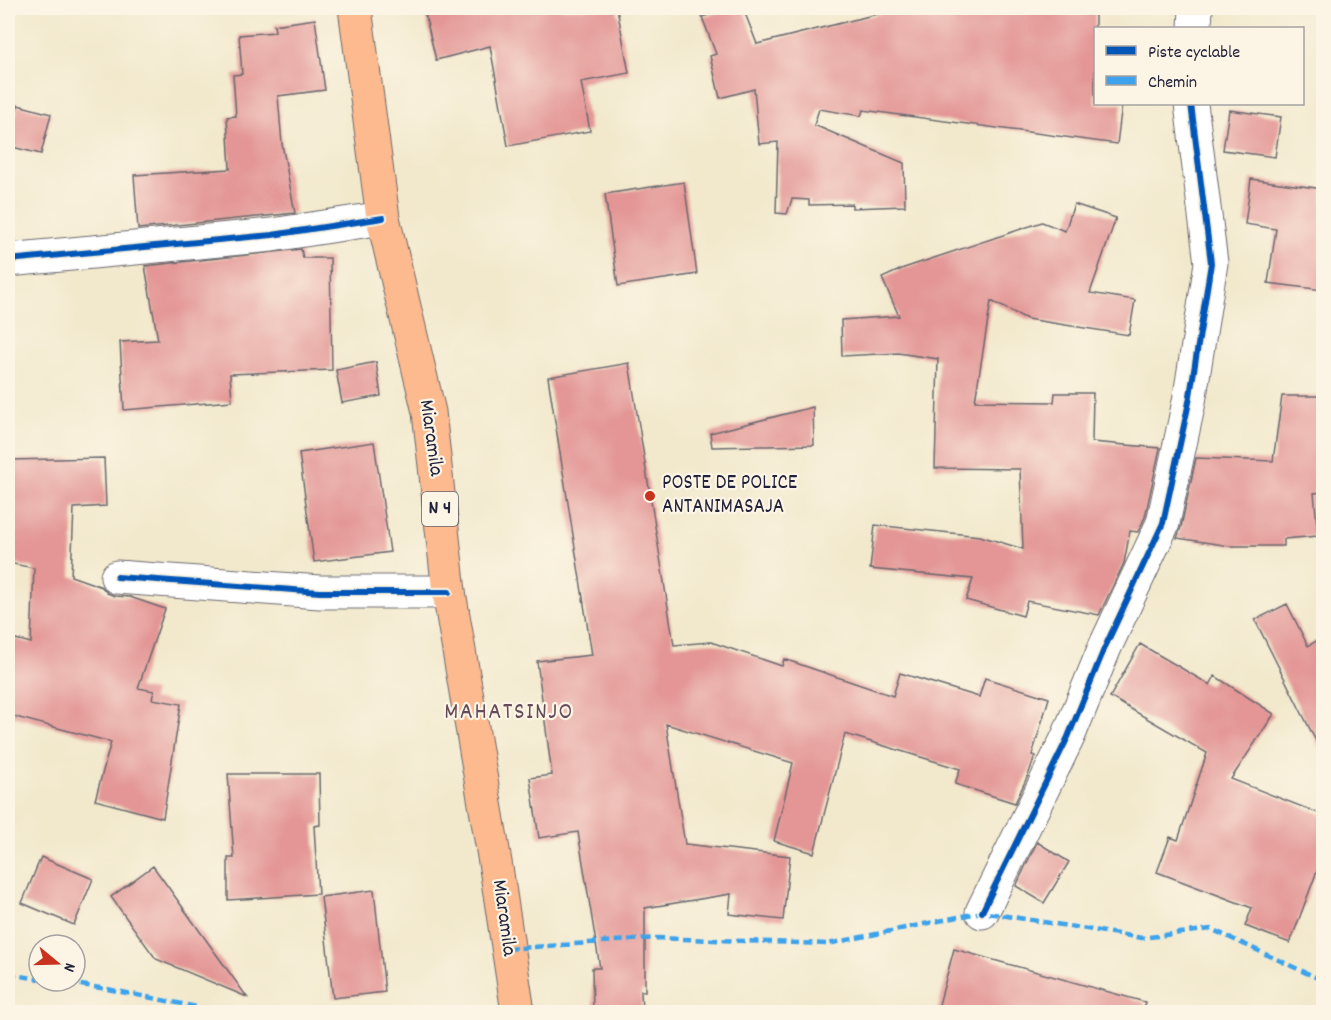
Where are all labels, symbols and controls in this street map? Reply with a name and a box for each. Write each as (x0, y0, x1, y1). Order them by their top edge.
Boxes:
legend (1094, 27, 1304, 105)
text: Piste cyclable (1148, 41, 1240, 66)
text: Chemin (1148, 71, 1197, 96)
street label: Miaramila (410, 398, 450, 479)
place label: POSTE DE POLICE ANTANIMASAJA (662, 469, 798, 523)
marker: POSTE DE POLICE ANTANIMASAJA (643, 489, 657, 503)
road number: N 4 (422, 492, 458, 526)
district label: MAHATSINJO (444, 696, 574, 730)
street label: Miaramila (483, 878, 523, 959)
north arrow (27, 933, 87, 993)
text: N (57, 960, 81, 975)

